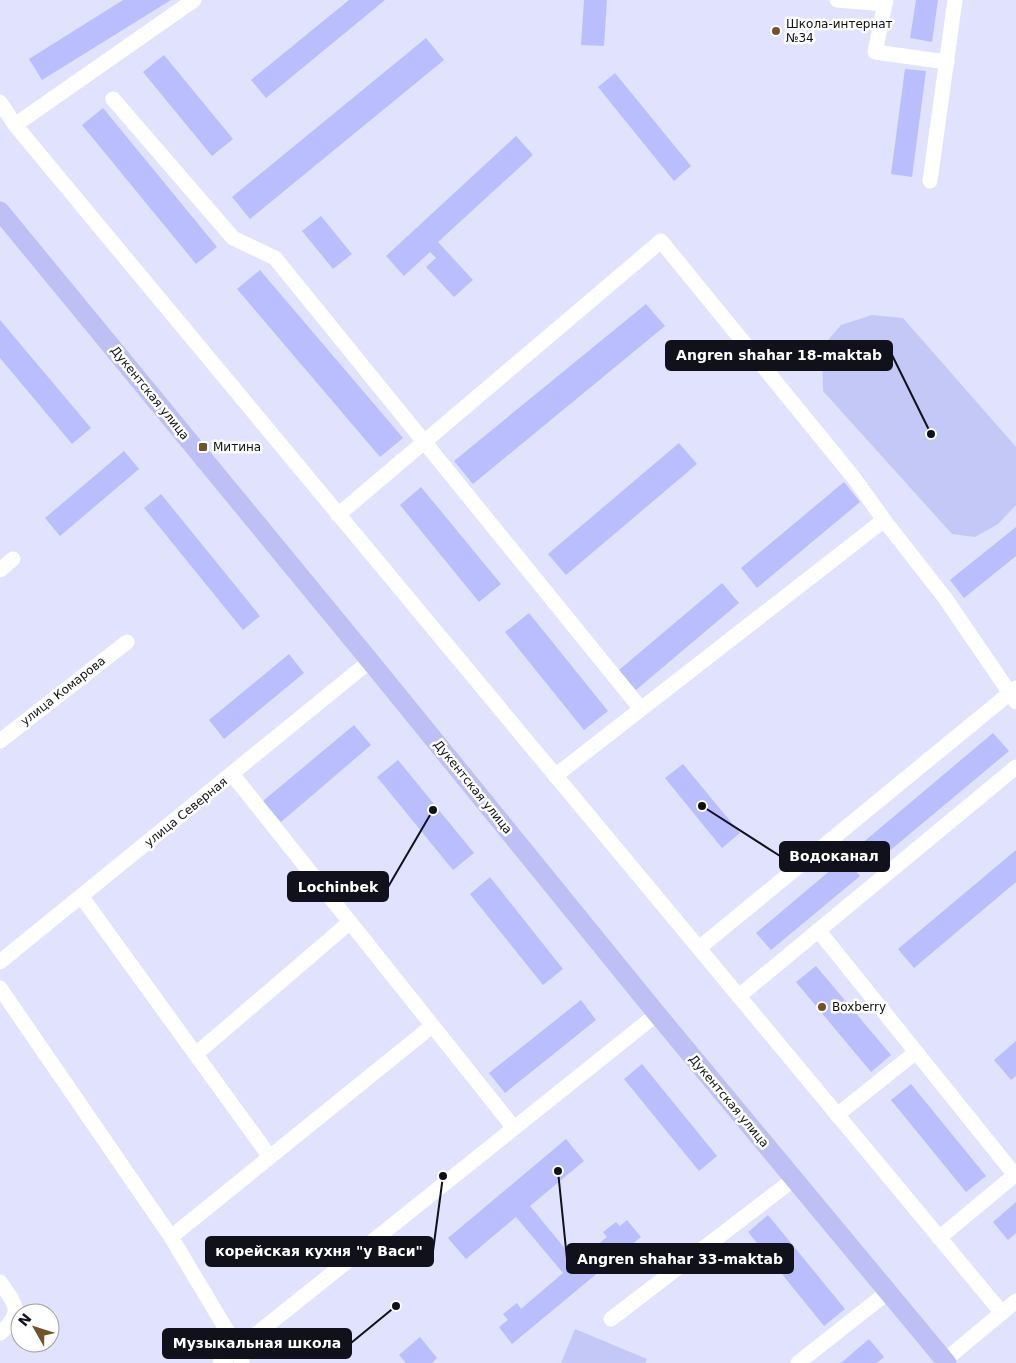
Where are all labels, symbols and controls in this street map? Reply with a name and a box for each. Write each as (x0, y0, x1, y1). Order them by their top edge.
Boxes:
place label: Школа-интернат №34 (786, 17, 893, 45)
marker: Школа-интернат №34 (770, 25, 782, 37)
callout: Angren shahar 18-maktab (666, 341, 892, 370)
street label: Дукентская улица (108, 343, 192, 443)
text: Angren shahar 18-maktab (676, 347, 882, 363)
place label: Митина (213, 440, 261, 454)
marker: Митина (197, 441, 209, 453)
street label: улица Комарова (18, 654, 108, 728)
street label: Дукентская улица (431, 737, 515, 837)
street label: улица Северная (142, 774, 230, 850)
callout: Водоканал (780, 842, 889, 871)
text: Водоканал (789, 848, 879, 864)
callout: Lochinbek (288, 872, 388, 901)
text: Lochinbek (298, 879, 379, 895)
place label: Boxberry (832, 1000, 886, 1014)
marker: Boxberry (816, 1001, 828, 1013)
street label: Дукентская улица (686, 1052, 772, 1150)
callout: корейская кухня "у Васи" (206, 1237, 433, 1266)
text: корейская кухня "у Васи" (215, 1243, 423, 1259)
callout: Angren shahar 33-maktab (567, 1244, 793, 1273)
text: Angren shahar 33-maktab (577, 1251, 783, 1267)
north arrow (10, 1303, 60, 1353)
text: N (15, 1310, 35, 1329)
callout: Музыкальная школа (163, 1329, 351, 1358)
text: Музыкальная школа (173, 1335, 341, 1351)

